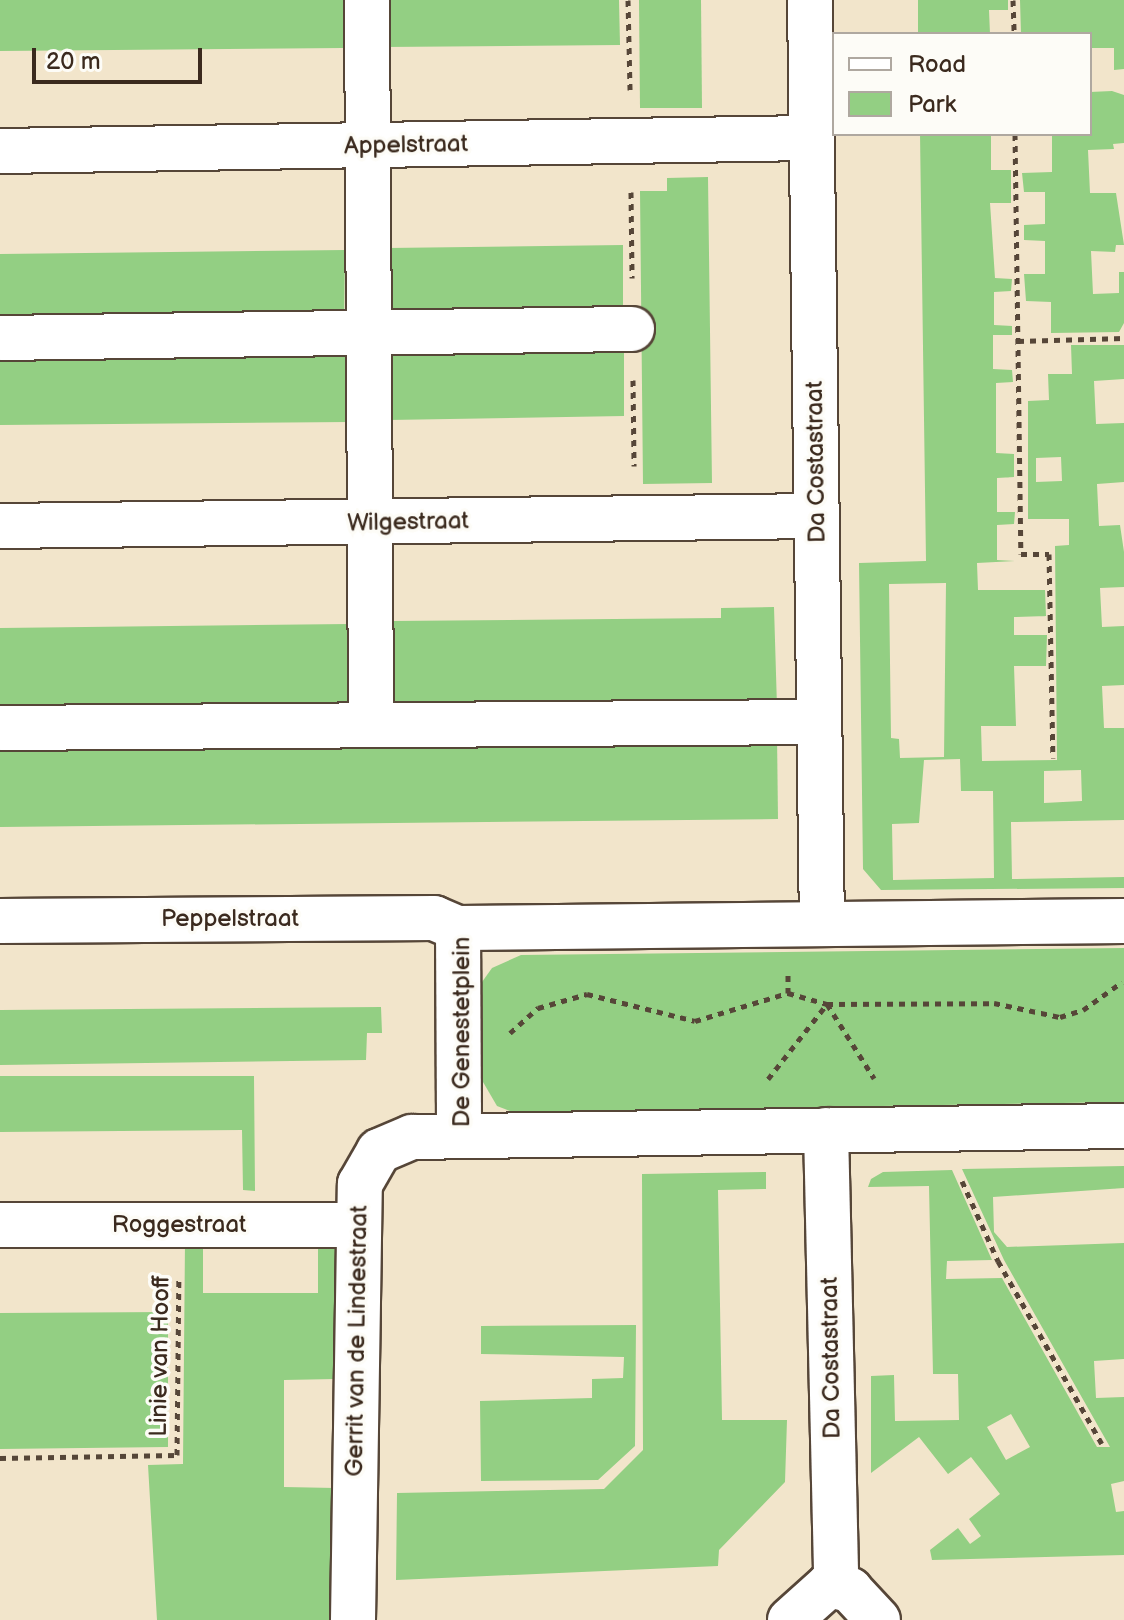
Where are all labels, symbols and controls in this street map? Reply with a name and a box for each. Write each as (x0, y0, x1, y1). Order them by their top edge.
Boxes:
scale bar (36, 32, 206, 82)
legend (832, 32, 1092, 136)
text: 20 m (46, 47, 101, 76)
text: Road (908, 50, 966, 79)
text: Park (908, 90, 956, 119)
street label: Appelstraat (344, 130, 468, 160)
street label: Da Costastraat (800, 381, 832, 543)
street label: Wilgestraat (347, 507, 469, 537)
street label: Peppelstraat (161, 905, 299, 933)
street label: De Genestetplein (448, 937, 476, 1127)
street label: Gerrit van de Lindestraat (340, 1205, 374, 1477)
street label: Roggestraat (112, 1211, 246, 1239)
street label: Linie van Hooff (144, 1275, 176, 1437)
street label: Da Costastraat (815, 1277, 847, 1439)

